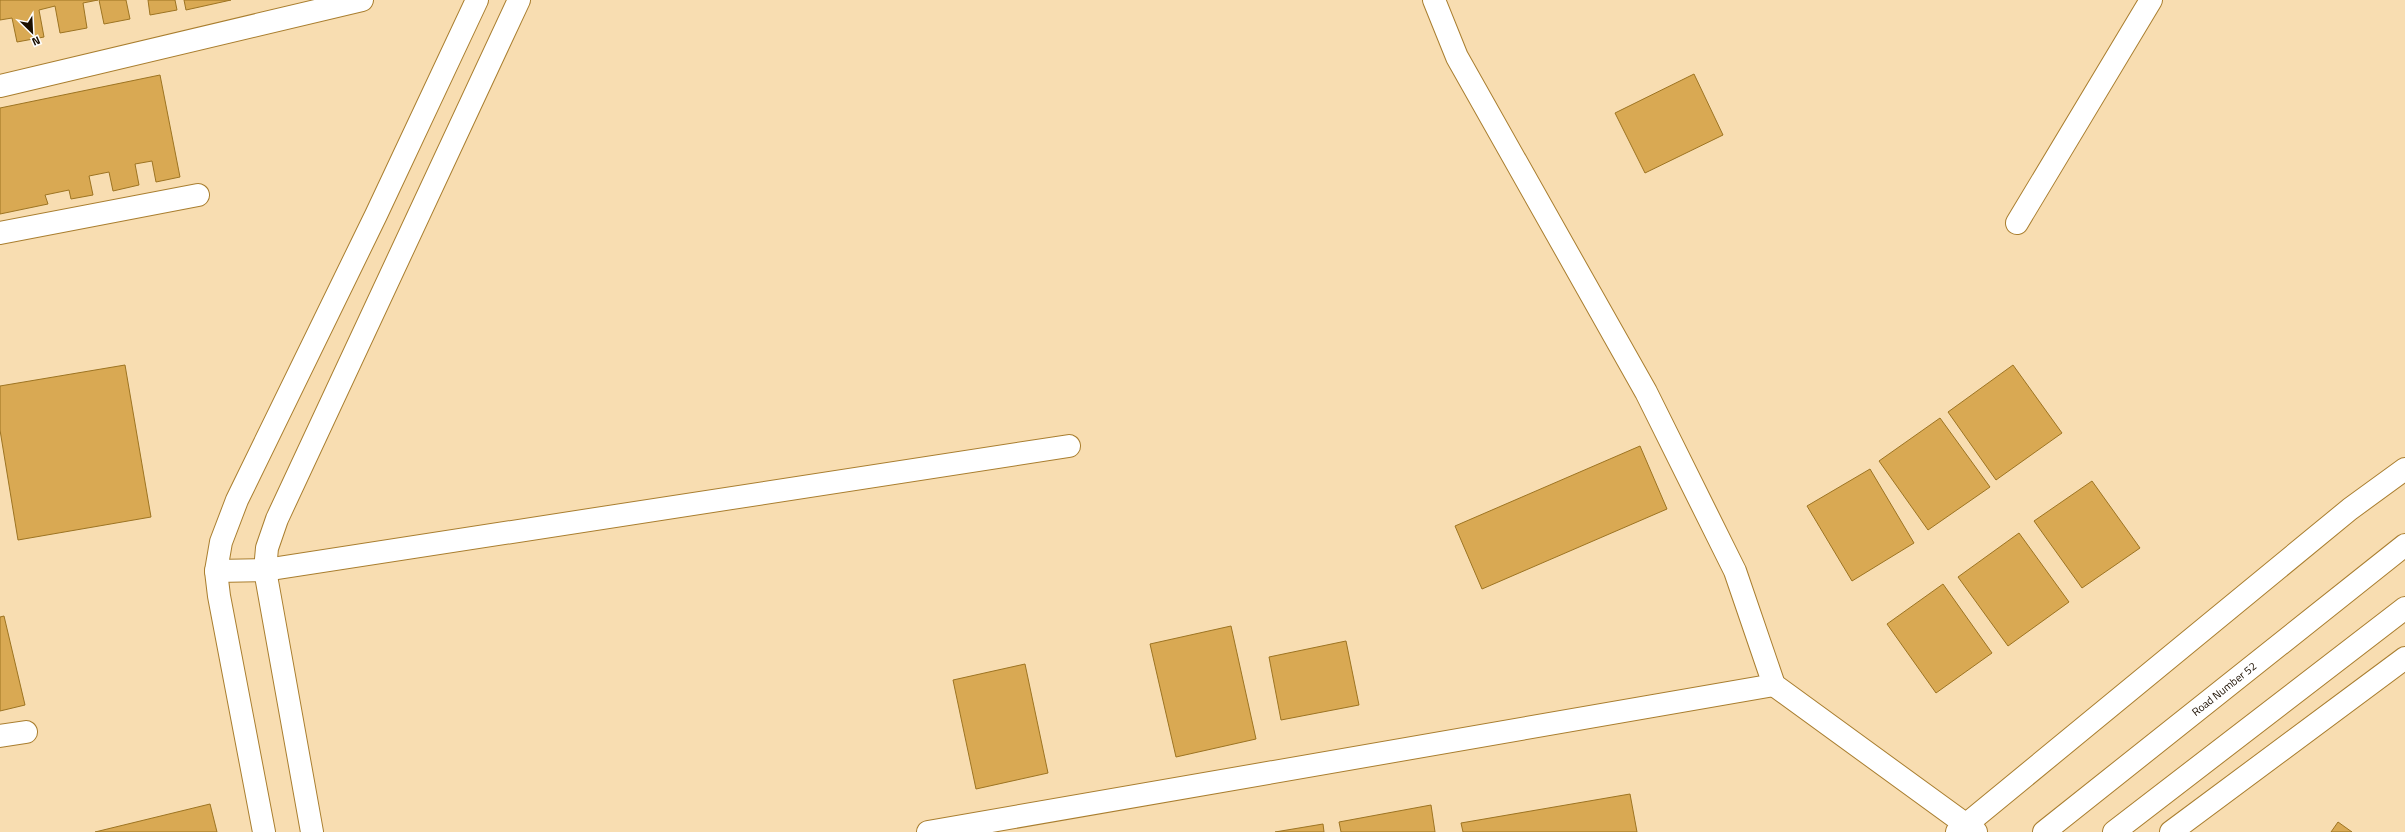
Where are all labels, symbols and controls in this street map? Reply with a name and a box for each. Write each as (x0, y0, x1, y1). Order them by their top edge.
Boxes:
north arrow (12, 12, 52, 52)
text: N (29, 32, 43, 50)
street label: Road Number 52 (2188, 658, 2260, 720)

